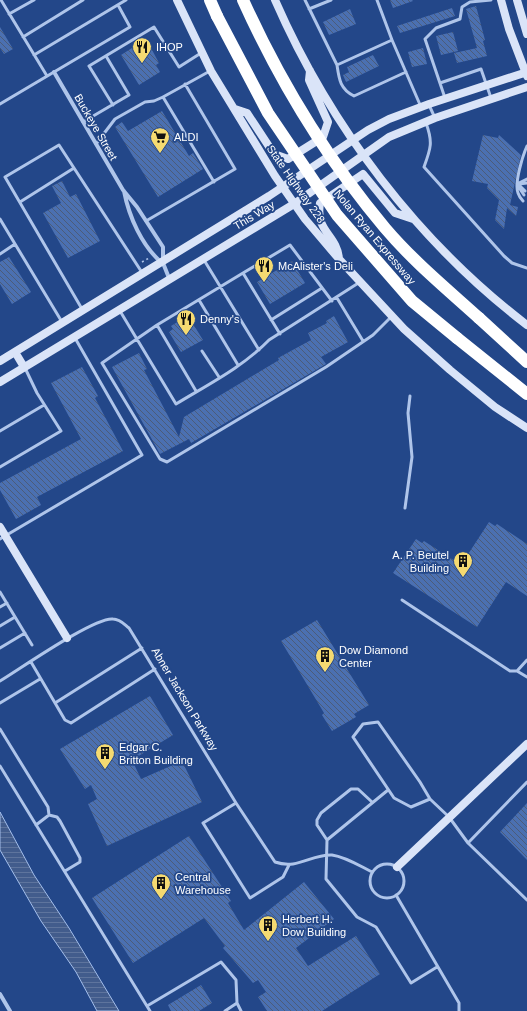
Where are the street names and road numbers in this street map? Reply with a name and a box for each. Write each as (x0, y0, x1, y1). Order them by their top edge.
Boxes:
street label: Buckeye Street (72, 92, 120, 162)
street label: State Highway 228 (265, 143, 327, 225)
street label: Nolan Ryan Expressway (332, 187, 418, 287)
street label: This Way (231, 198, 277, 232)
street label: Abner Jackson Parkway (149, 645, 221, 753)

